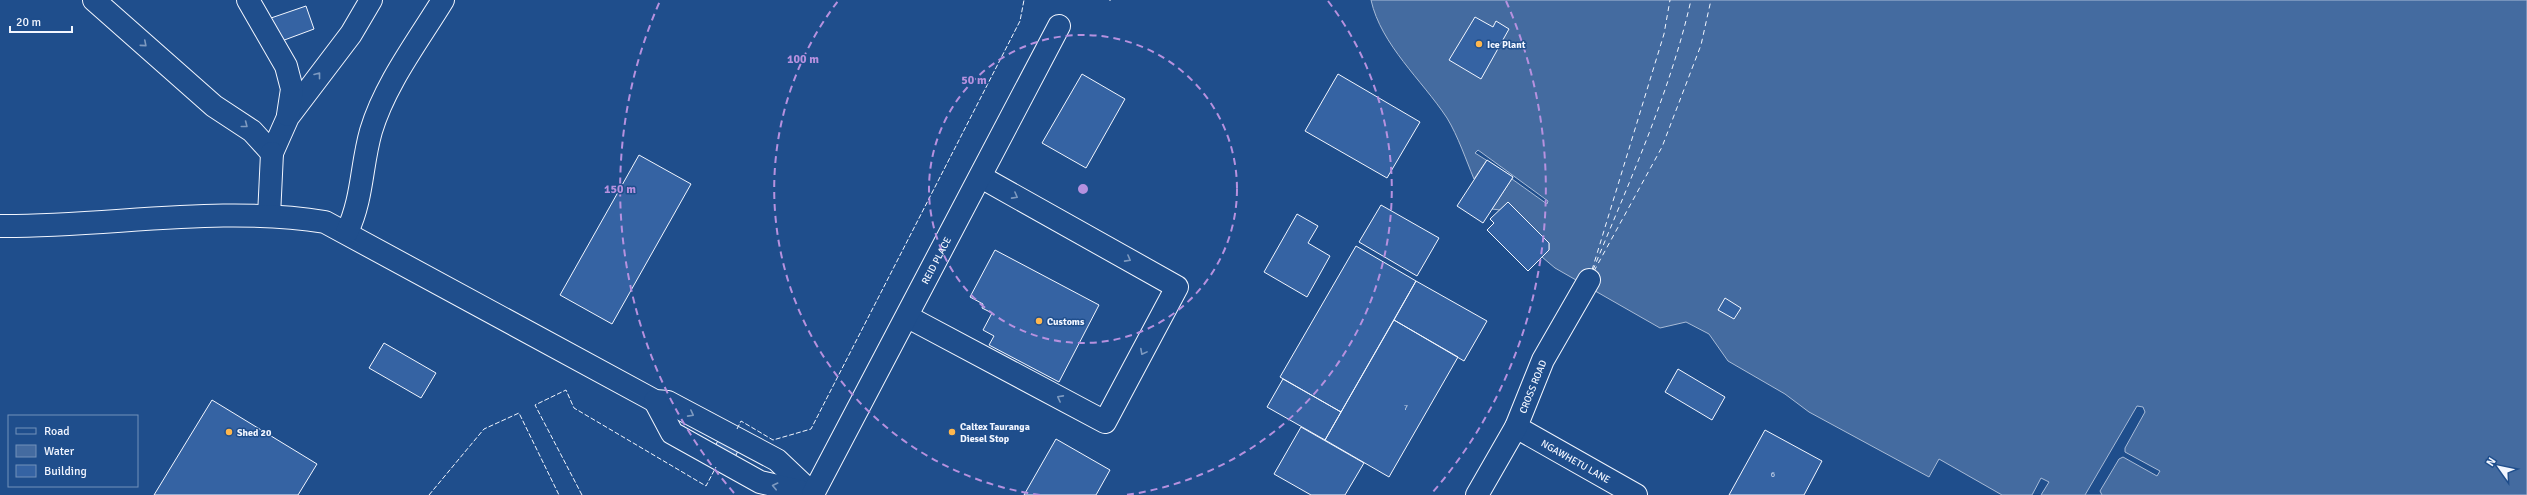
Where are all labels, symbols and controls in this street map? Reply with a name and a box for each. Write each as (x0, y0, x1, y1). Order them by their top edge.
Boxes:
scale bar (10, 8, 72, 34)
text: 20 m (16, 15, 41, 30)
marker: Ice Plant (1474, 39, 1484, 49)
place label: Ice Plant (1487, 39, 1526, 51)
one-way arrow (140, 40, 147, 47)
text: 100 m (787, 52, 819, 67)
one-way arrow (313, 73, 320, 80)
text: 50 m (961, 73, 987, 88)
one-way arrow (241, 121, 248, 128)
text: 150 m (604, 182, 636, 197)
centre of rings (1076, 182, 1090, 196)
one-way arrow (1011, 191, 1018, 199)
street label: REID PLACE (919, 235, 954, 287)
one-way arrow (1124, 255, 1132, 262)
marker: Customs (1034, 316, 1044, 326)
place label: Customs (1047, 316, 1085, 328)
one-way arrow (1140, 348, 1147, 355)
street label: CROSS ROAD (1517, 358, 1549, 415)
one-way arrow (1057, 395, 1065, 403)
house number: 7 (1404, 402, 1408, 412)
one-way arrow (687, 409, 694, 417)
legend (8, 415, 138, 487)
place label: Caltex Tauranga Diesel Stop (960, 421, 1030, 445)
text: Road (44, 424, 70, 439)
marker: Shed 20 (224, 427, 234, 437)
place label: Shed 20 (237, 427, 272, 439)
marker: Caltex Tauranga Diesel Stop (947, 427, 957, 437)
street label: NGAWHETU LANE (1539, 438, 1613, 486)
text: Water (44, 444, 75, 459)
north arrow (2479, 447, 2519, 487)
text: N (2483, 455, 2499, 469)
text: Building (44, 464, 87, 479)
house number: 6 (1771, 469, 1775, 479)
one-way arrow (772, 482, 778, 490)

